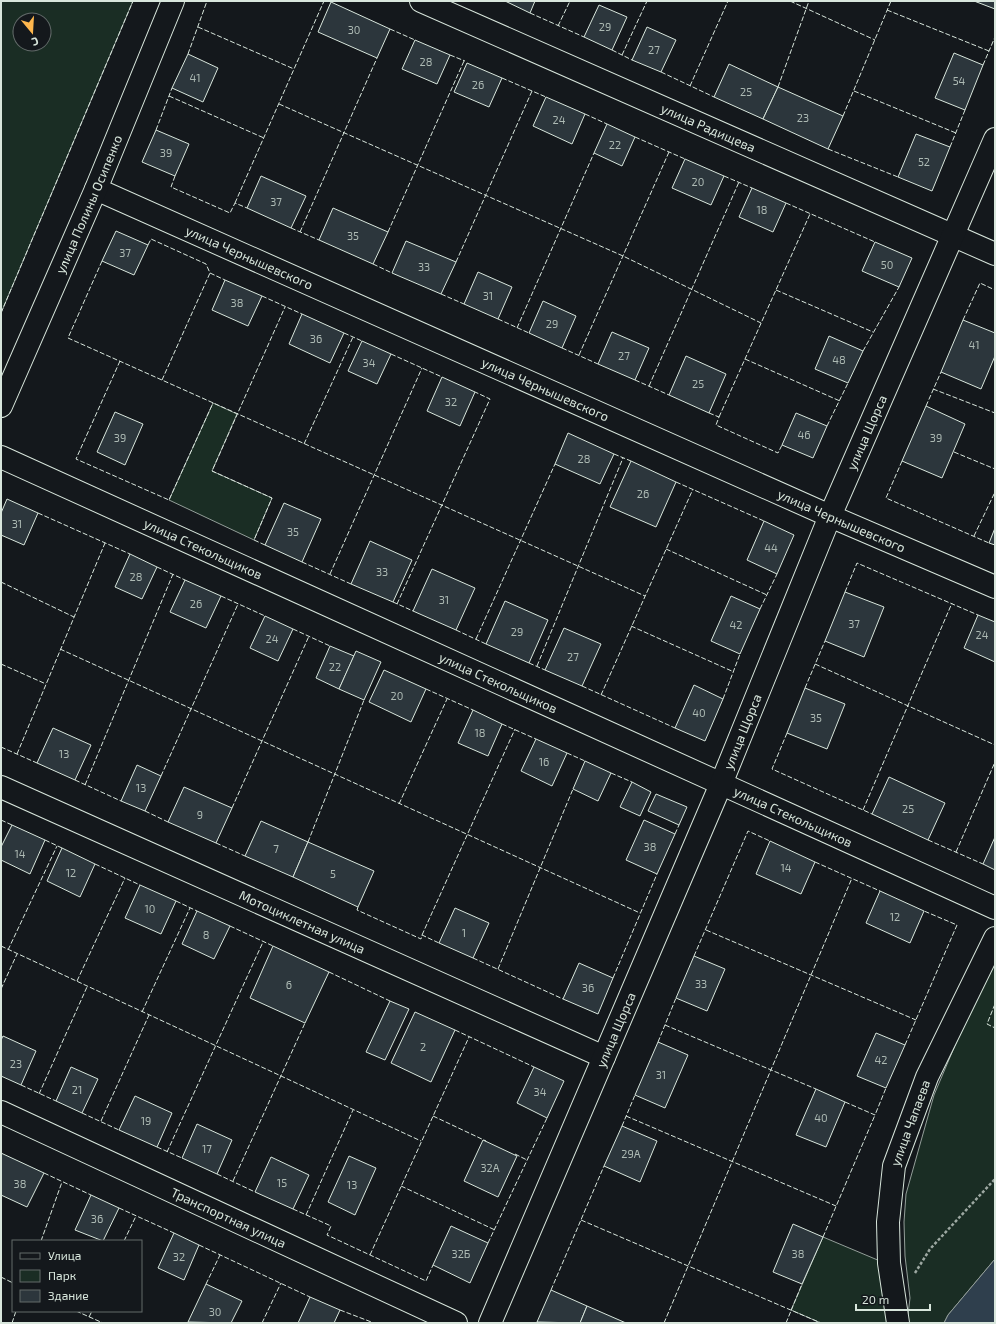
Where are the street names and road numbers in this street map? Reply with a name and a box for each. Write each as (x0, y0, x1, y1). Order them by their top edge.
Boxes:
street label: улица Радищева (659, 100, 758, 155)
street label: улица Полины Осипенко (52, 133, 125, 276)
street label: улица Чернышевского (183, 222, 316, 293)
street label: улица Чернышевского (479, 354, 612, 425)
street label: улица Щорса (843, 392, 890, 472)
street label: улица Чернышевского (775, 486, 908, 556)
street label: улица Стекольщиков (141, 515, 265, 583)
street label: улица Стекольщиков (436, 649, 560, 716)
street label: улица Щорса (720, 691, 765, 772)
street label: улица Стекольщиков (732, 783, 855, 850)
street label: Мотоциклетная улица (237, 887, 368, 957)
street label: улица Щорса (592, 990, 639, 1070)
street label: улица Чапаева (887, 1078, 933, 1168)
street label: Транспортная улица (169, 1184, 289, 1251)

